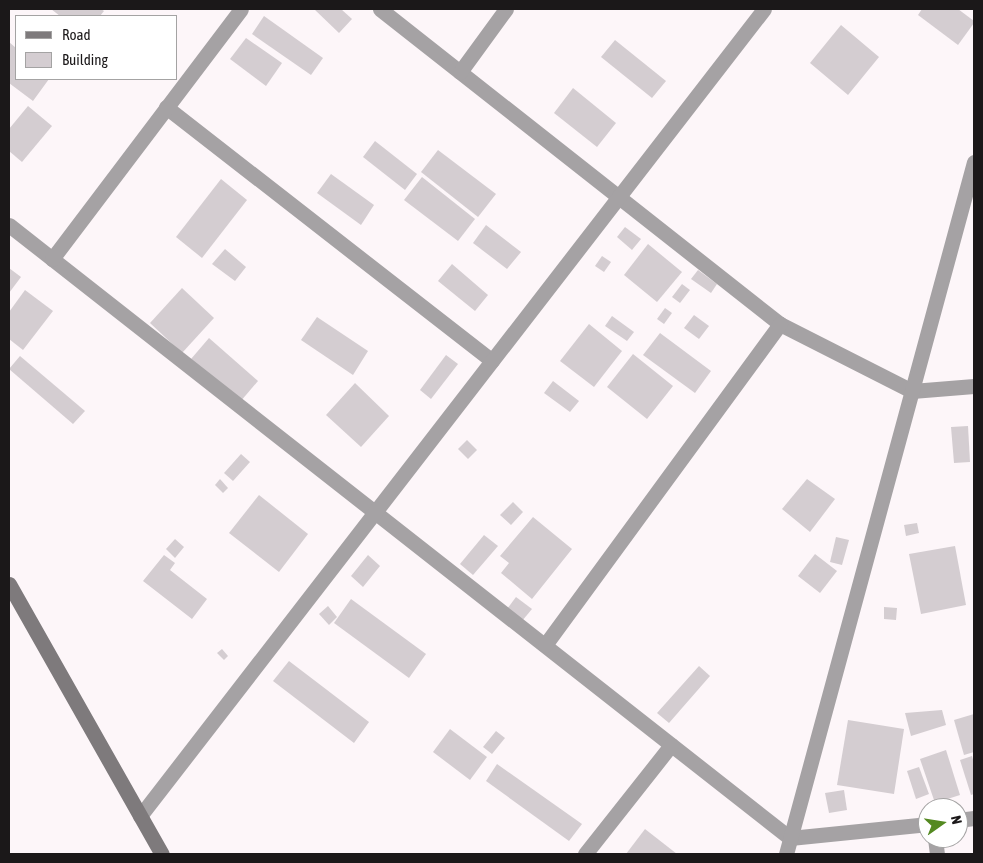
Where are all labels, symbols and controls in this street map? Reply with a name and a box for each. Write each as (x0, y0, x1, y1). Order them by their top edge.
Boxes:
legend (15, 15, 178, 80)
text: Road (62, 26, 91, 43)
text: Building (62, 51, 108, 68)
north arrow (918, 798, 968, 848)
text: N (948, 814, 965, 826)

